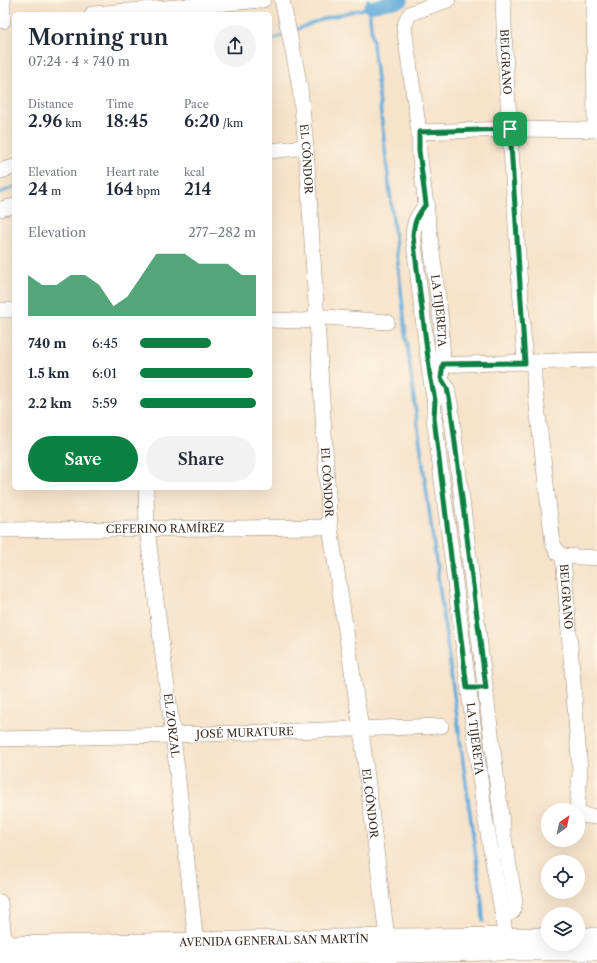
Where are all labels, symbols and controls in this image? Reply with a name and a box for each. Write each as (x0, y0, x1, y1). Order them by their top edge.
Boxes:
text: Morning run (28, 24, 168, 51)
button: share (214, 25, 256, 67)
street label: BELGRANO (497, 29, 514, 95)
text: 07:24 · 4 × 740 m (28, 53, 130, 69)
text: Distance (28, 97, 74, 111)
text: Time (106, 97, 134, 111)
text: Pace (184, 97, 209, 111)
text: 2.96 (28, 111, 62, 131)
text: 18:45 (106, 111, 148, 131)
text: 6:20 (184, 111, 220, 131)
pin (493, 112, 527, 146)
text: km (62, 116, 82, 130)
text: /km (220, 116, 243, 130)
icon: arrive (499, 118, 521, 140)
street label: EL CÓNDOR (297, 123, 316, 195)
text: Elevation (28, 165, 77, 179)
text: Heart rate (106, 165, 159, 179)
text: kcal (184, 165, 205, 179)
text: 24 (28, 179, 48, 199)
text: 164 (106, 179, 134, 199)
text: 214 (184, 179, 211, 199)
text: m (48, 184, 61, 198)
text: bpm (134, 184, 160, 198)
text: Elevation (28, 224, 86, 240)
text: 277–282 m (188, 224, 256, 240)
street label: LA TIJERETA (428, 274, 449, 348)
text: 740 m (28, 335, 67, 351)
text: 6:45 (92, 335, 118, 351)
text: 1.5 km (28, 365, 69, 381)
text: 6:01 (92, 365, 117, 381)
text: 2.2 km (28, 395, 72, 411)
text: 5:59 (92, 395, 117, 411)
button: Save (28, 436, 138, 482)
button: Share (146, 436, 256, 482)
street label: EL CÓNDOR (318, 447, 336, 519)
street label: CEFERINO RAMÍREZ (106, 521, 224, 536)
street label: BELGRANO (557, 563, 576, 630)
street label: EL ZORZAL (161, 692, 183, 759)
street label: LA TIJERETA (463, 702, 487, 777)
street label: JOSÉ MURATURE (194, 724, 294, 741)
street label: EL CÓNDOR (359, 768, 382, 840)
north arrow (541, 803, 585, 847)
map controls (541, 803, 585, 951)
button: locate (541, 855, 585, 899)
button: layers (541, 907, 585, 951)
street label: AVENIDA GENERAL SAN MARTÍN (178, 931, 369, 949)

